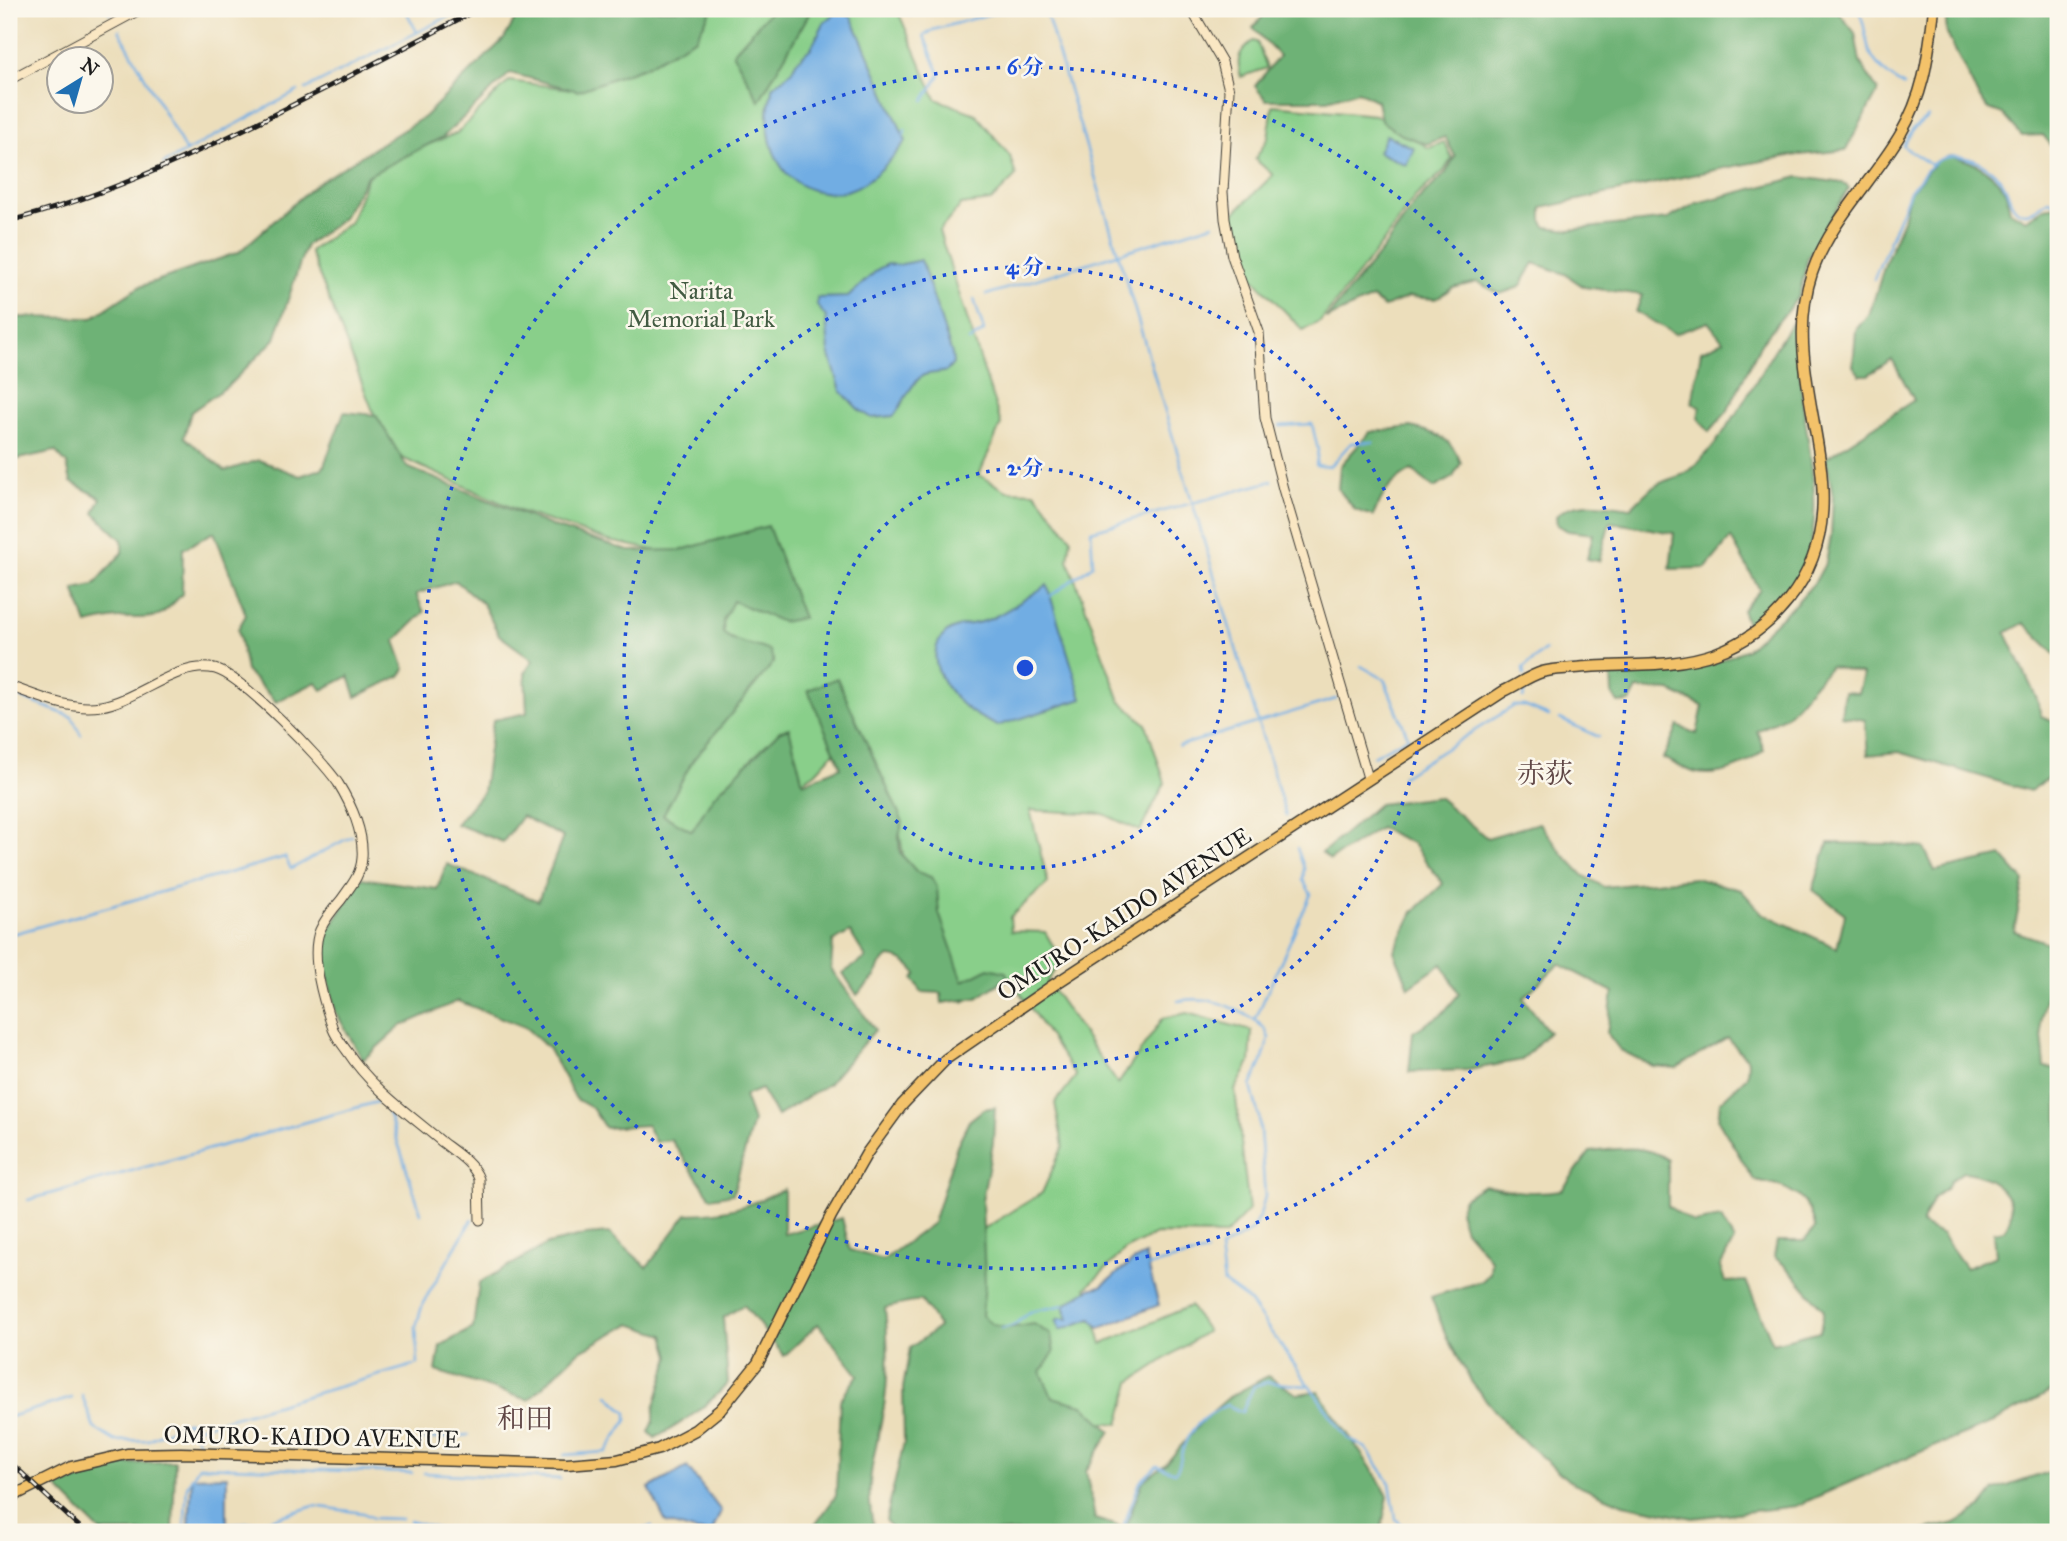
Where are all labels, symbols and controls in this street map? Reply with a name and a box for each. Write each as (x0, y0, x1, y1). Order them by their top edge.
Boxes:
north arrow (46, 46, 116, 116)
text: N (77, 53, 103, 81)
text: 6 分 (1007, 54, 1043, 80)
text: 4 分 (1006, 254, 1044, 280)
park label: Narita Memorial Park (627, 276, 776, 334)
text: 2 分 (1007, 455, 1043, 481)
centre of rings (1013, 656, 1037, 680)
district label: 赤荻 (1517, 756, 1573, 791)
street label: OMURO-KAIDO AVENUE (991, 821, 1257, 1007)
district label: 和田 (497, 1401, 553, 1436)
street label: OMURO-KAIDO AVENUE (163, 1419, 461, 1455)

